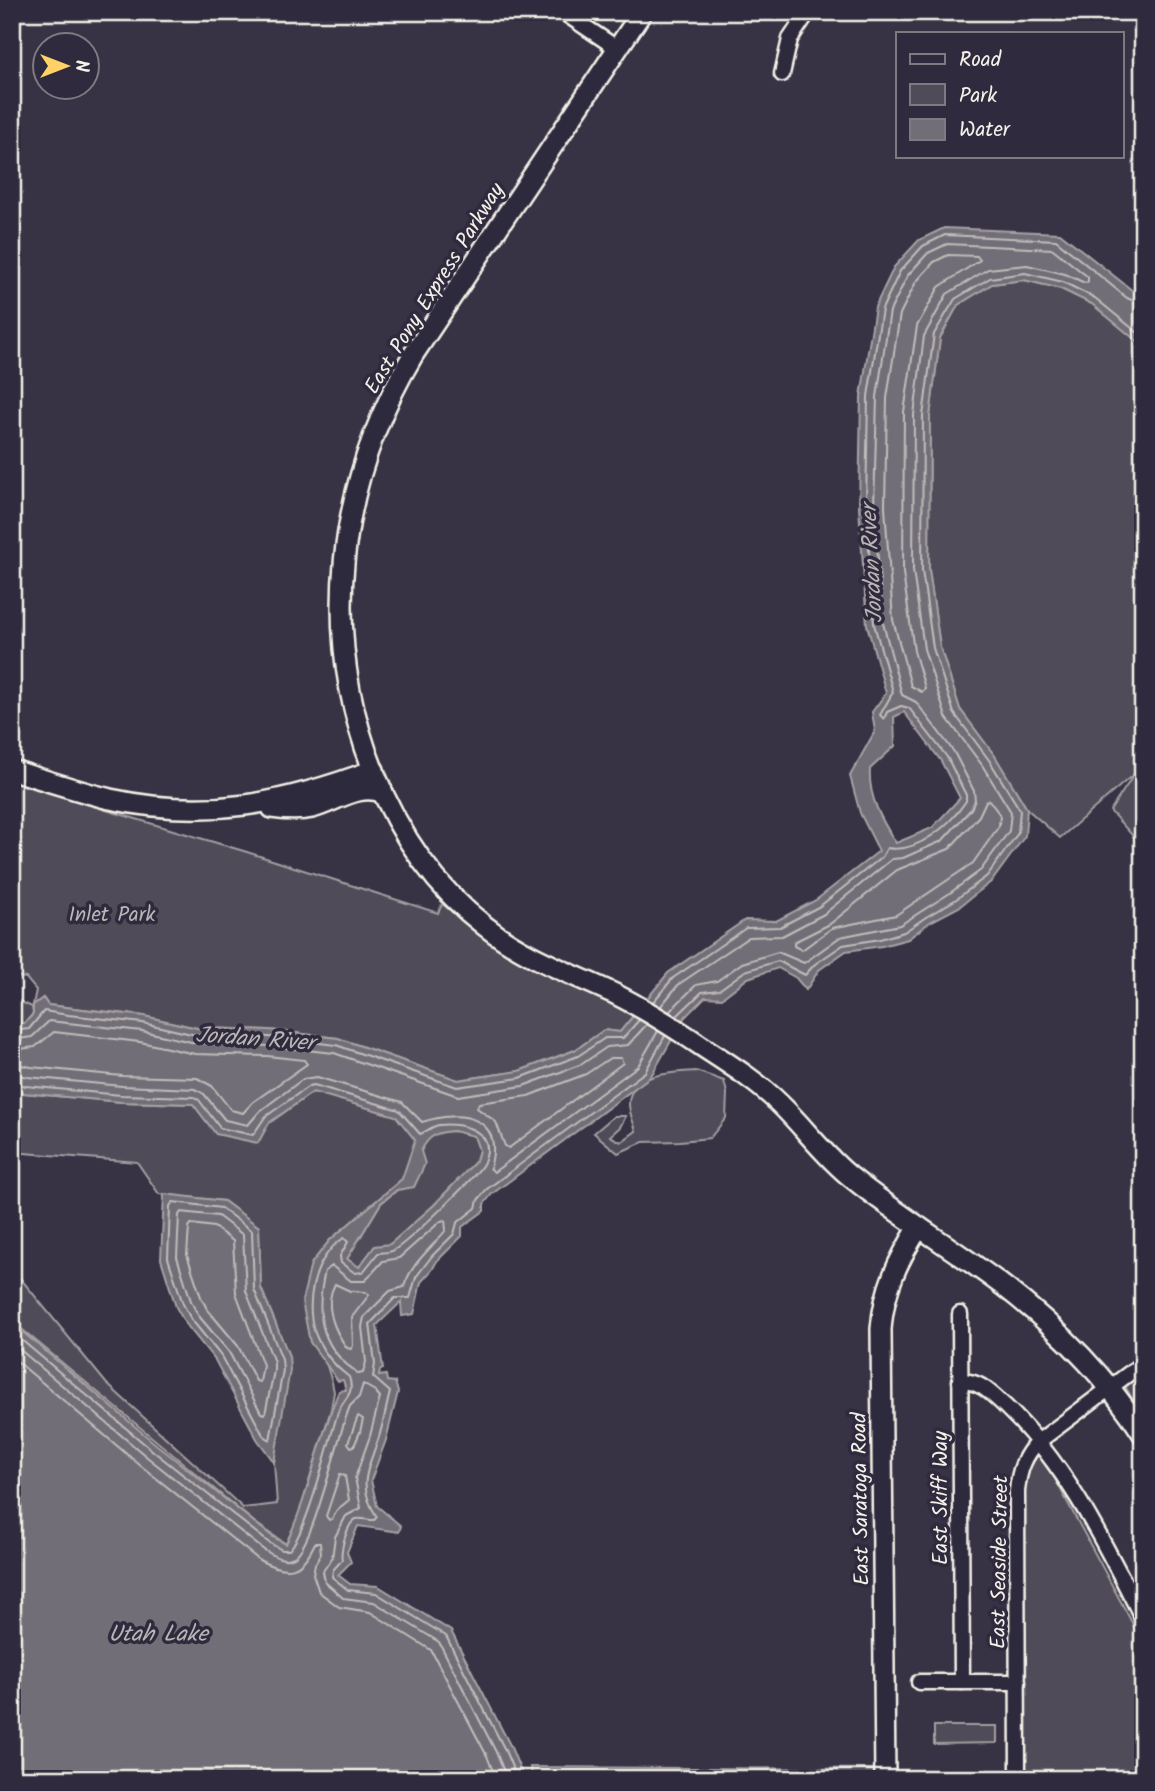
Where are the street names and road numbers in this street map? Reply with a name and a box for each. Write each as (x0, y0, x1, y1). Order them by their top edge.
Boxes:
street label: East Pony Express Parkway (357, 177, 514, 401)
street label: East Saratoga Road (843, 1411, 880, 1586)
street label: East Skiff Way (925, 1431, 958, 1565)
street label: East Seaside Street (982, 1474, 1019, 1649)

